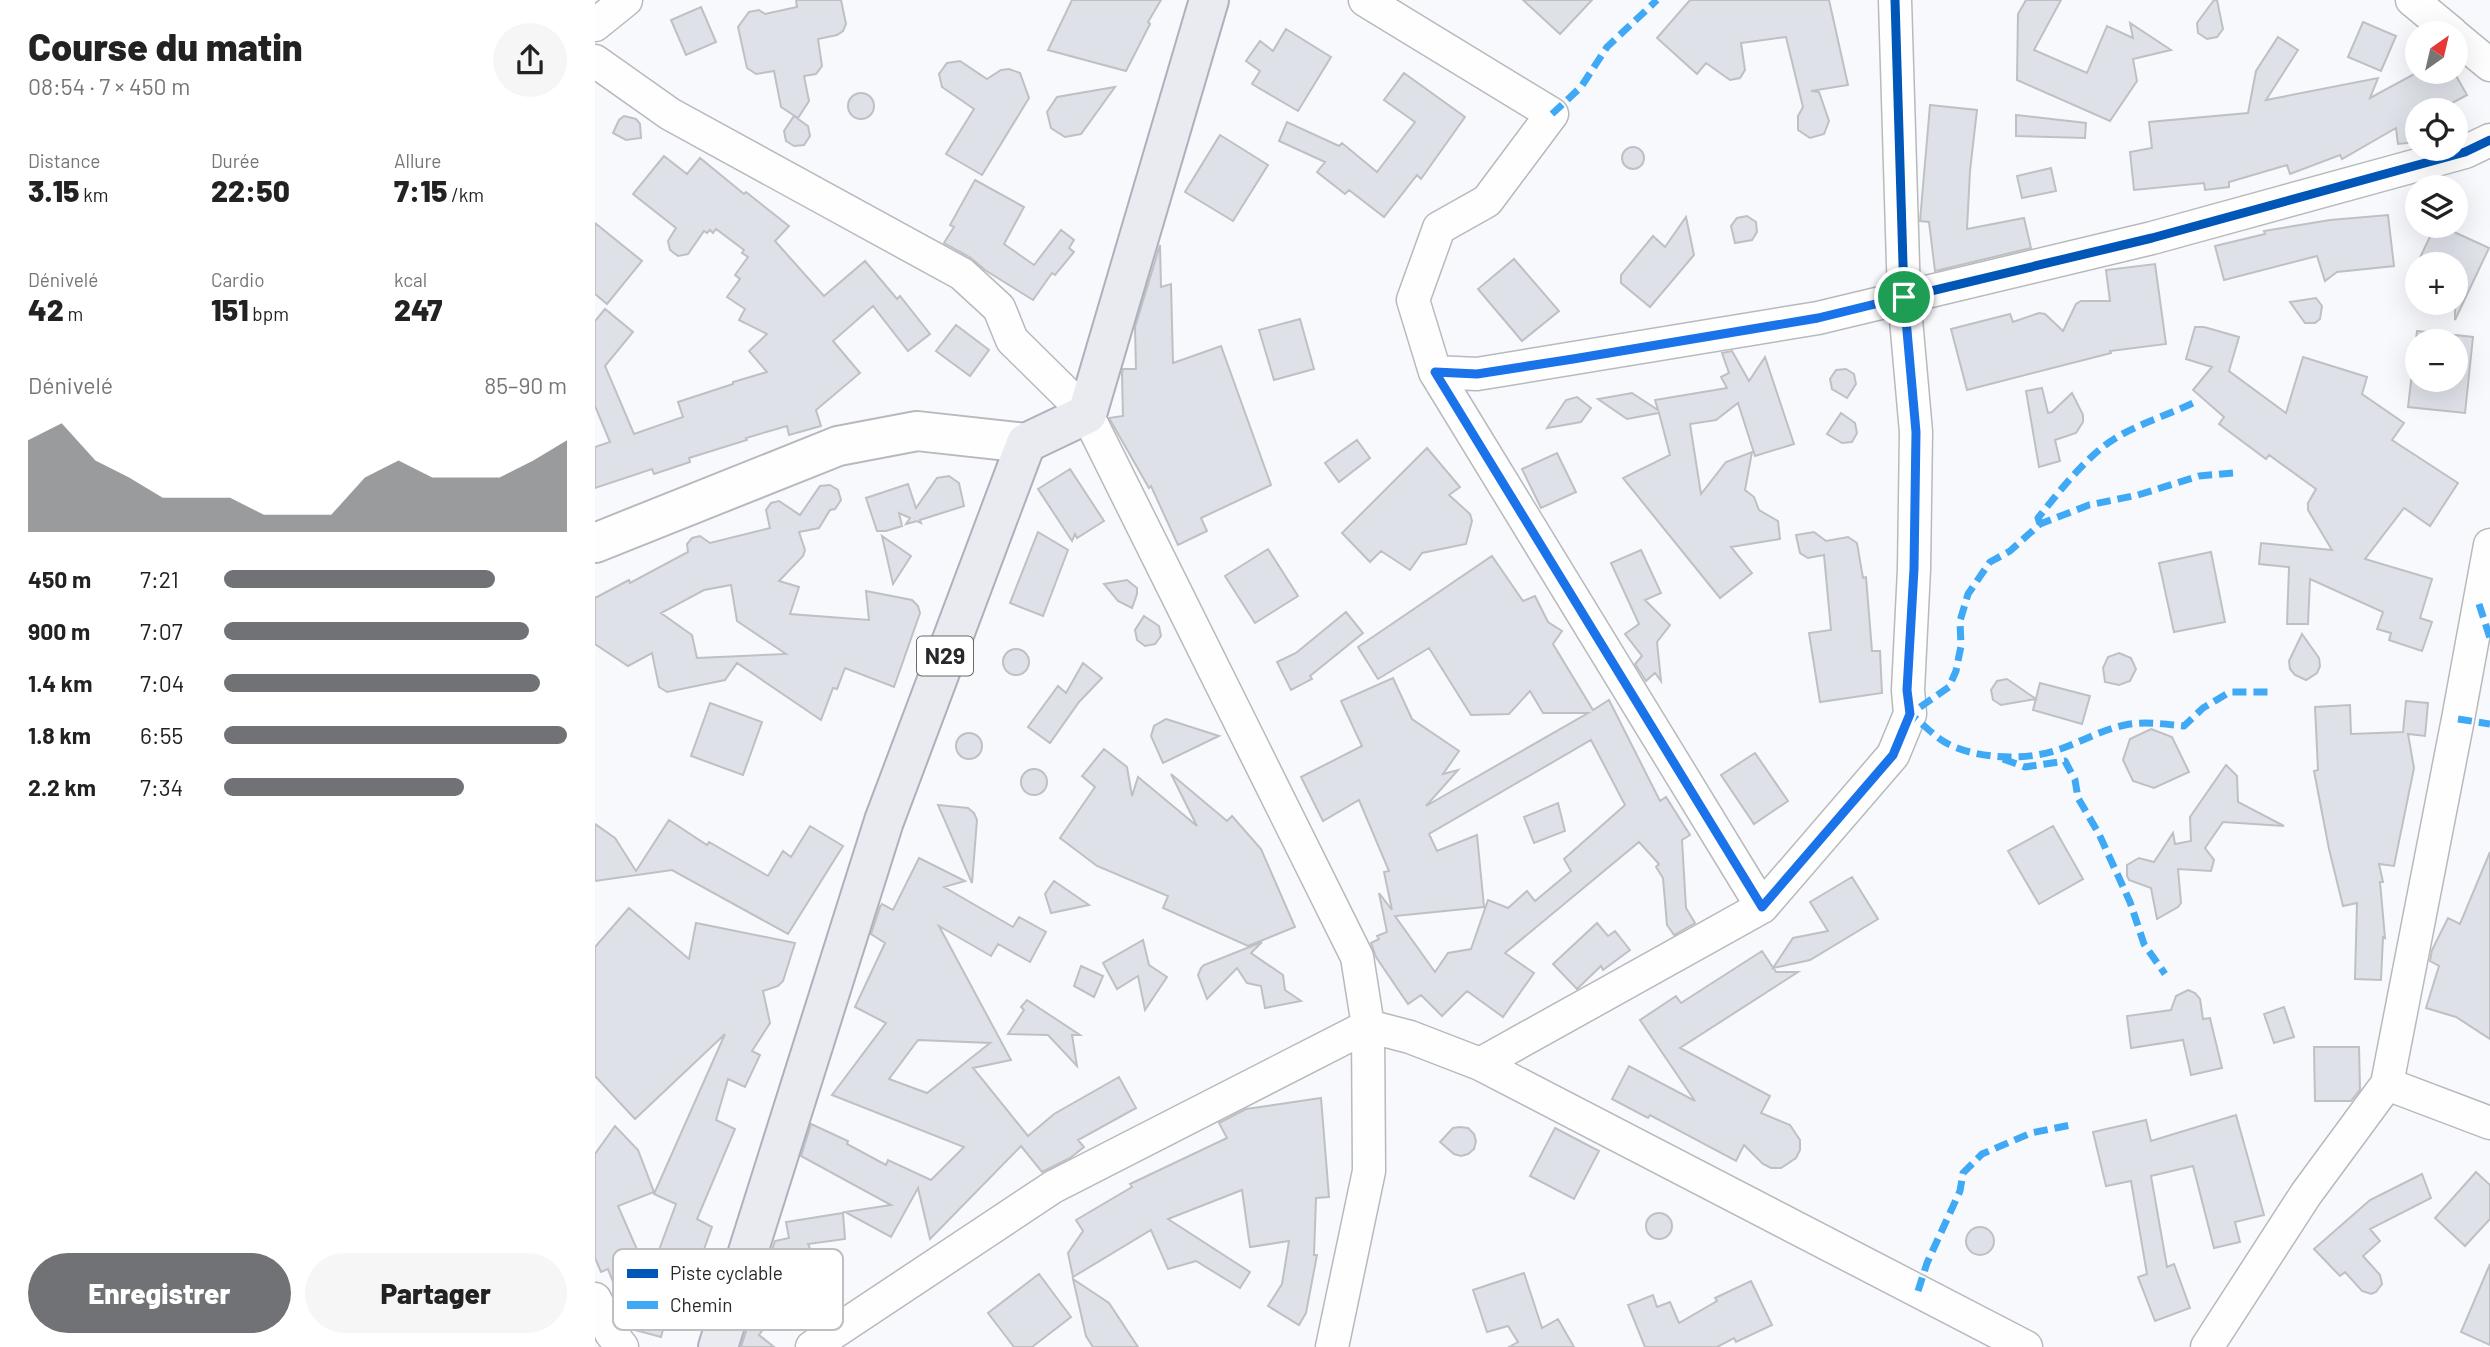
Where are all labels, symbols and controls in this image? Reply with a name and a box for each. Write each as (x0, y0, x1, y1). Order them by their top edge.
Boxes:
north arrow (2405, 21, 2467, 84)
map controls (2405, 21, 2468, 392)
text: Course du matin (28, 23, 303, 69)
button: share (493, 23, 567, 97)
text: 08:54 · 7 × 450 m (28, 72, 190, 100)
button: locate (2405, 98, 2468, 161)
text: Distance (28, 149, 100, 172)
text: Durée (211, 149, 260, 172)
text: Allure (394, 149, 441, 172)
text: 3.15 (28, 172, 80, 208)
text: 22:50 (211, 172, 290, 208)
text: 7:15 (394, 172, 447, 208)
button: layers (2405, 175, 2468, 238)
text: km (80, 183, 109, 206)
text: /km (447, 183, 484, 206)
button: + (2405, 252, 2468, 315)
pin (1874, 267, 1934, 327)
text: Dénivelé (28, 268, 98, 291)
text: Cardio (211, 268, 265, 291)
text: kcal (394, 268, 427, 291)
icon: arrive (1885, 278, 1923, 316)
text: 42 (28, 291, 64, 327)
text: 151 (211, 291, 249, 327)
text: 247 (394, 291, 442, 327)
text: m (64, 302, 83, 325)
text: bpm (249, 302, 289, 325)
button: − (2405, 329, 2468, 392)
text: Dénivelé (28, 371, 113, 399)
text: 85–90 m (484, 371, 567, 399)
text: 450 m (28, 565, 91, 593)
text: 7:21 (140, 565, 179, 593)
text: 900 m (28, 617, 90, 645)
text: 7:07 (140, 617, 183, 645)
road number: N29 (917, 636, 973, 676)
text: 1.4 km (28, 669, 92, 697)
text: 7:04 (140, 669, 184, 697)
text: 1.8 km (28, 721, 91, 749)
text: 6:55 (140, 721, 183, 749)
text: 2.2 km (28, 773, 96, 801)
text: 7:34 (140, 773, 183, 801)
legend (613, 1249, 843, 1330)
button: Enregistrer (28, 1253, 291, 1333)
button: Partager (305, 1253, 567, 1333)
text: Piste cyclable (670, 1261, 783, 1284)
text: Chemin (670, 1293, 733, 1316)

